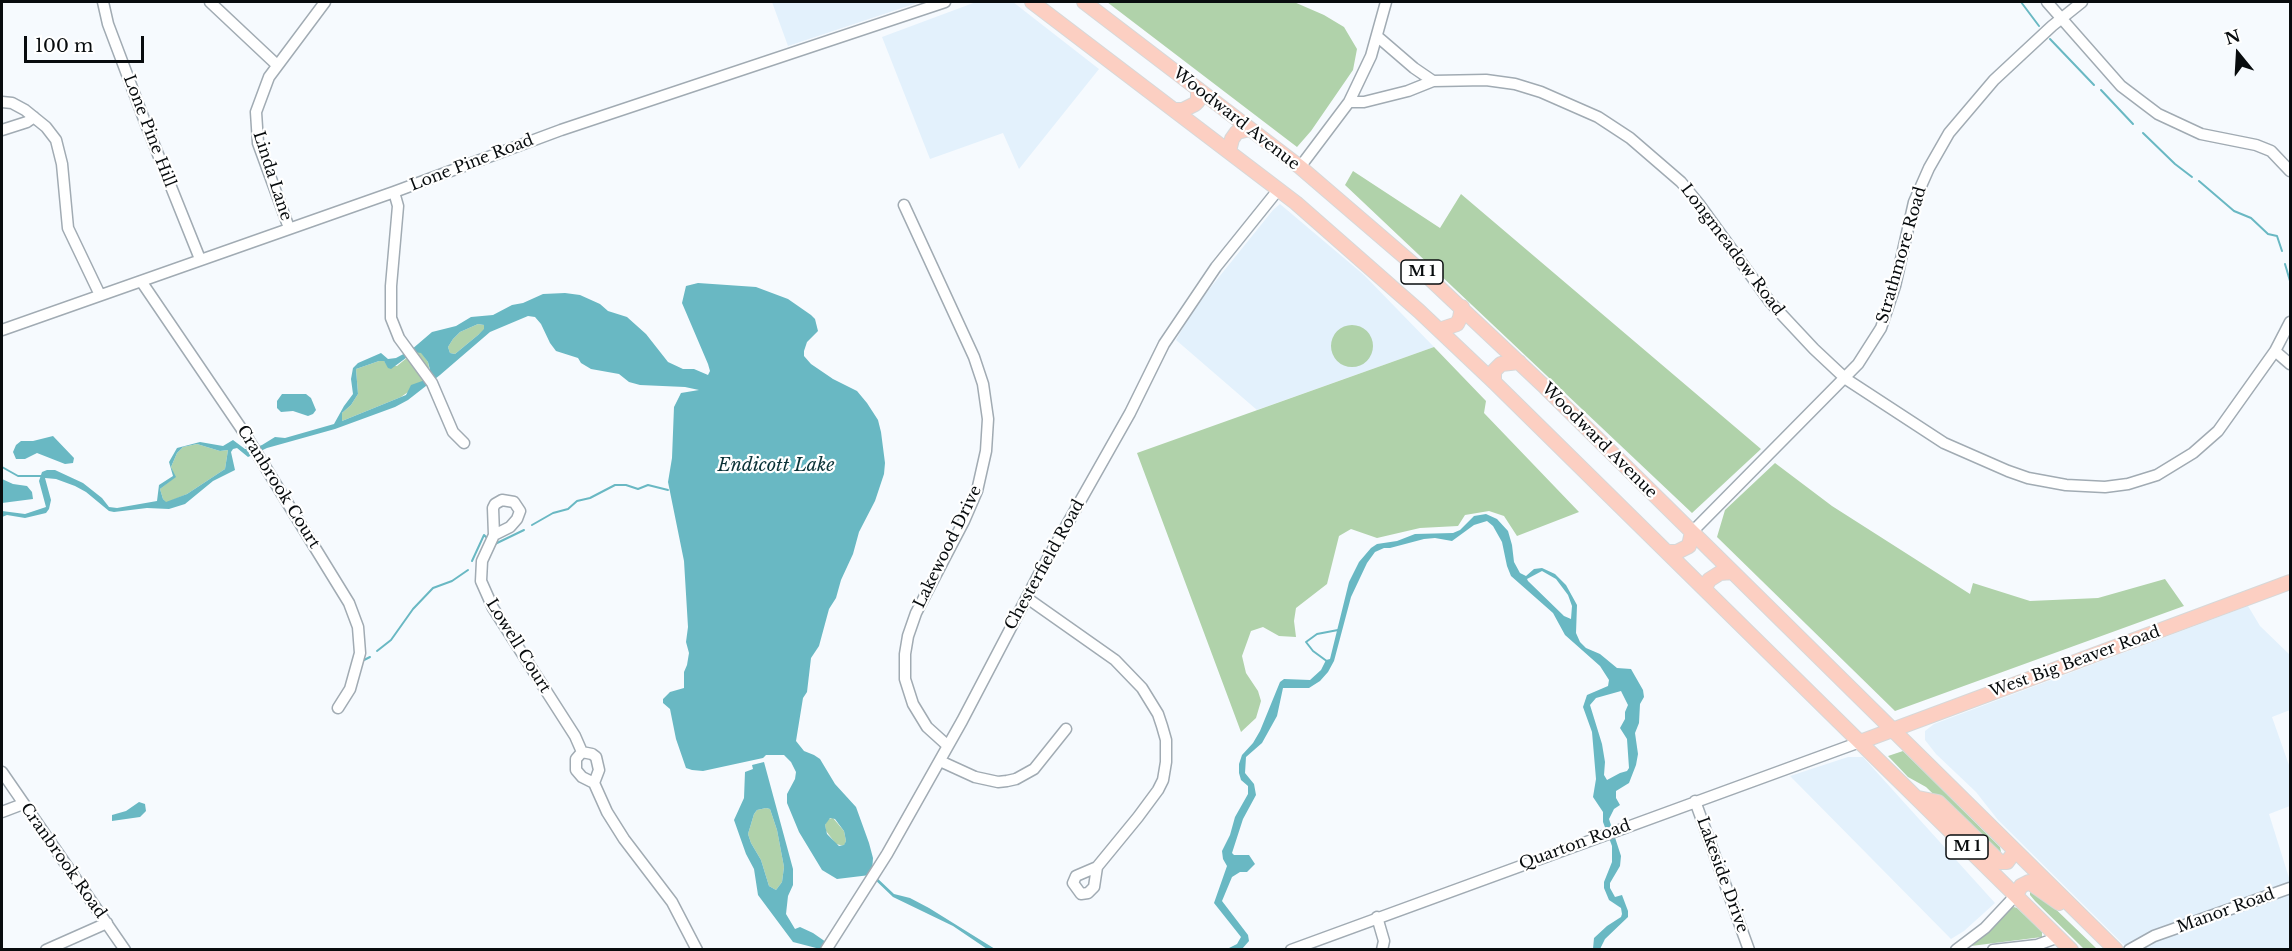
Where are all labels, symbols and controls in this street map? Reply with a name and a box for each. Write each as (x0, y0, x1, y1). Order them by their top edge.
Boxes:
scale bar (27, 24, 147, 62)
north arrow (2208, 24, 2268, 84)
text: N (2222, 25, 2243, 49)
text: 100 m (35, 35, 93, 57)
street label: Woodward Avenue (1169, 64, 1303, 174)
street label: Lone Pine Hill (119, 72, 179, 190)
street label: Linda Lane (248, 129, 296, 223)
street label: Lone Pine Road (408, 131, 536, 195)
street label: Longmeadow Road (1676, 180, 1788, 320)
street label: Strathmore Road (1873, 184, 1931, 326)
road number: M 1 (1401, 260, 1443, 284)
street label: Woodward Avenue (1537, 379, 1661, 503)
street label: Cranbrook Court (232, 422, 324, 552)
water label: Endicott Lake (717, 455, 835, 477)
street label: Lakewood Drive (910, 483, 986, 611)
street label: Chesterfield Road (1001, 497, 1089, 633)
street label: Lowell Court (482, 596, 554, 696)
street label: West Big Beaver Road (1987, 622, 2163, 702)
street label: Cranbrook Road (16, 800, 110, 922)
street label: Lakeside Drive (1692, 814, 1752, 936)
street label: Quarton Road (1517, 816, 1633, 874)
road number: M 1 (1946, 835, 1988, 859)
street label: Manor Road (2175, 884, 2277, 938)

